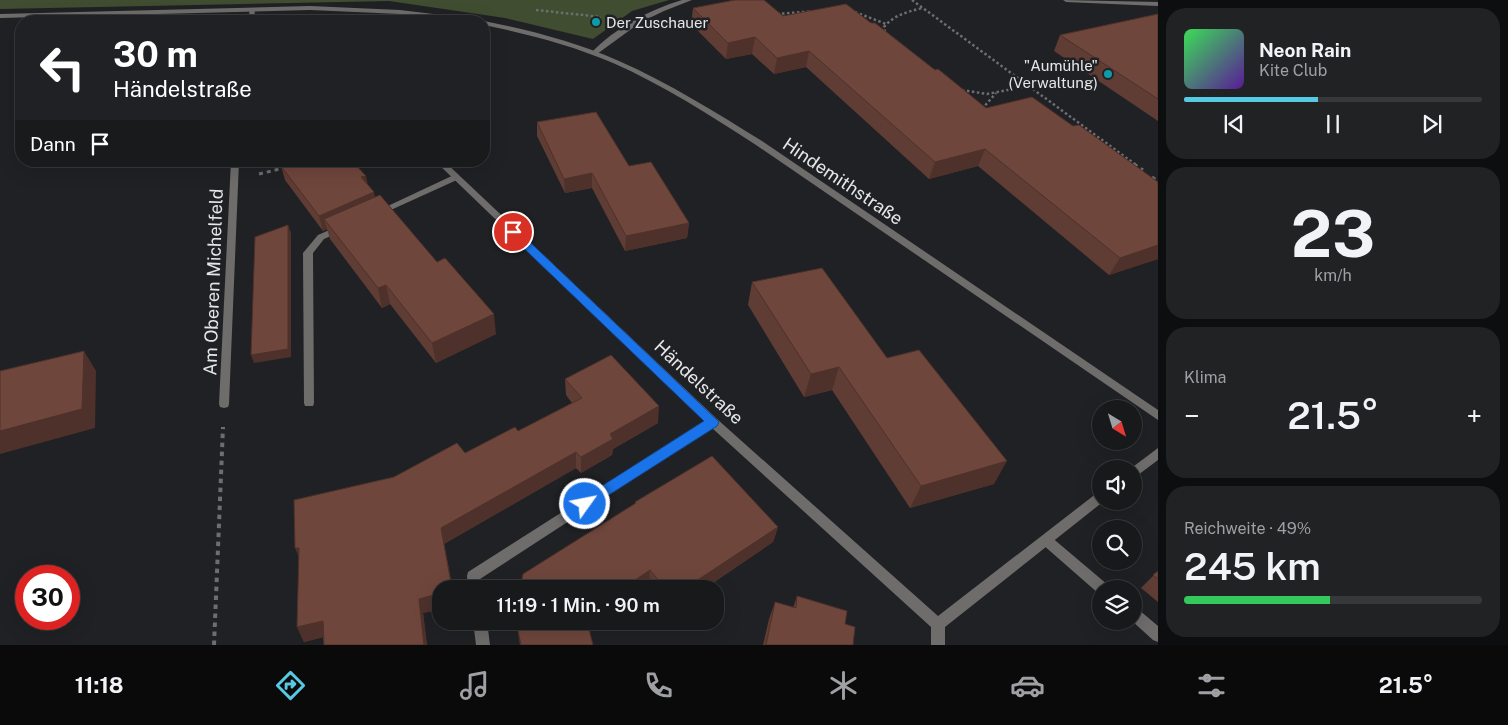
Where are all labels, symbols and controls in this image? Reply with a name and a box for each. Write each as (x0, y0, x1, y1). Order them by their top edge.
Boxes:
place label: Der Zuschauer (606, 14, 708, 31)
marker: Der Zuschauer (590, 16, 602, 28)
text: 30 m (113, 34, 198, 75)
icon: left (30, 35, 95, 100)
text: Neon Rain (1259, 39, 1351, 61)
place label: "Aumühle" (Verwaltung) (1009, 57, 1098, 91)
text: Kite Club (1259, 61, 1327, 80)
marker: "Aumühle" (Verwaltung) (1102, 68, 1114, 80)
text: Händelstraße (113, 76, 252, 102)
icon: previous (1220, 110, 1248, 138)
icon: pause (1319, 110, 1347, 138)
icon: next (1418, 110, 1446, 138)
icon: arrive (86, 130, 114, 158)
text: Dann (30, 133, 76, 155)
street label: Hindemithstraße (779, 133, 907, 229)
street label: Am Oberen Michelfeld (199, 188, 227, 376)
text: 23 (1291, 195, 1375, 272)
pin (492, 211, 534, 253)
icon: arrive (499, 218, 527, 246)
text: km/h (1314, 266, 1352, 285)
street label: Händelstraße (650, 336, 748, 428)
text: Klima (1184, 368, 1226, 387)
text: 21.5° (1287, 393, 1379, 438)
text: − (1184, 399, 1200, 432)
text: + (1466, 399, 1482, 432)
north arrow (1092, 400, 1142, 450)
map controls (1092, 400, 1142, 630)
button: sound (1092, 460, 1142, 510)
position arrow (558, 477, 610, 529)
text: Reichweite · 49% (1184, 519, 1311, 538)
button: search (1092, 520, 1142, 570)
text: 245 km (1184, 544, 1321, 589)
speed limit sign: 30 (15, 565, 80, 630)
button: layers (1092, 580, 1142, 630)
text: 11:19 · 1 Min. · 90 m (496, 594, 660, 616)
icon: directions (273, 668, 308, 703)
icon: music (457, 668, 492, 703)
icon: phone (641, 668, 676, 703)
icon: climate (826, 668, 861, 703)
icon: car (1010, 668, 1045, 703)
icon: filters (1194, 668, 1229, 703)
text: 11:18 (75, 672, 124, 698)
text: 21.5° (1379, 672, 1433, 698)

